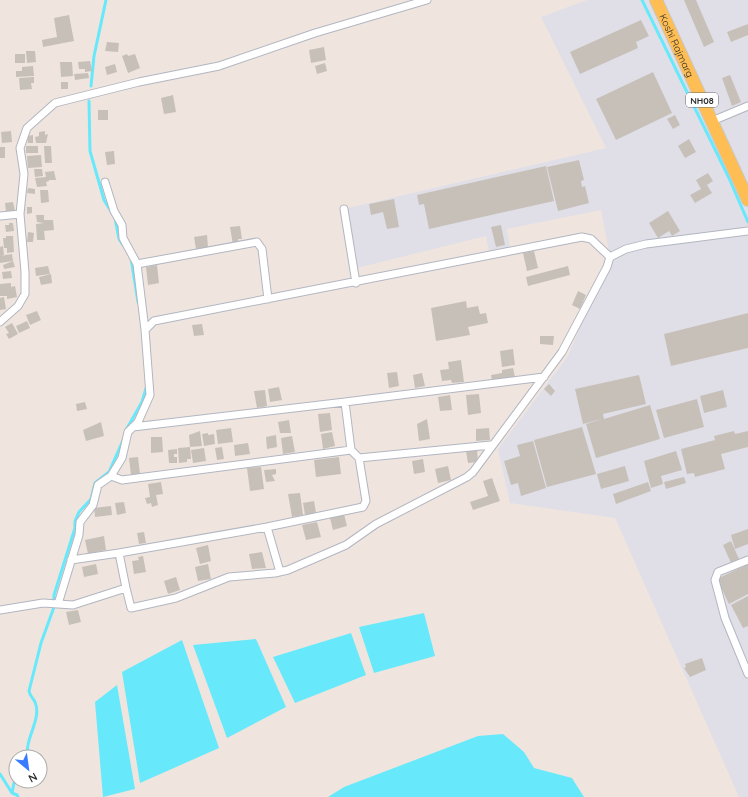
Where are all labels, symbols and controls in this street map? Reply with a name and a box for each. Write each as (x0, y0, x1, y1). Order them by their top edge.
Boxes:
street label: Koshi Rajmarg (657, 12, 697, 79)
road number: NH08 (686, 93, 718, 107)
north arrow (8, 749, 48, 789)
text: N (26, 770, 40, 786)

